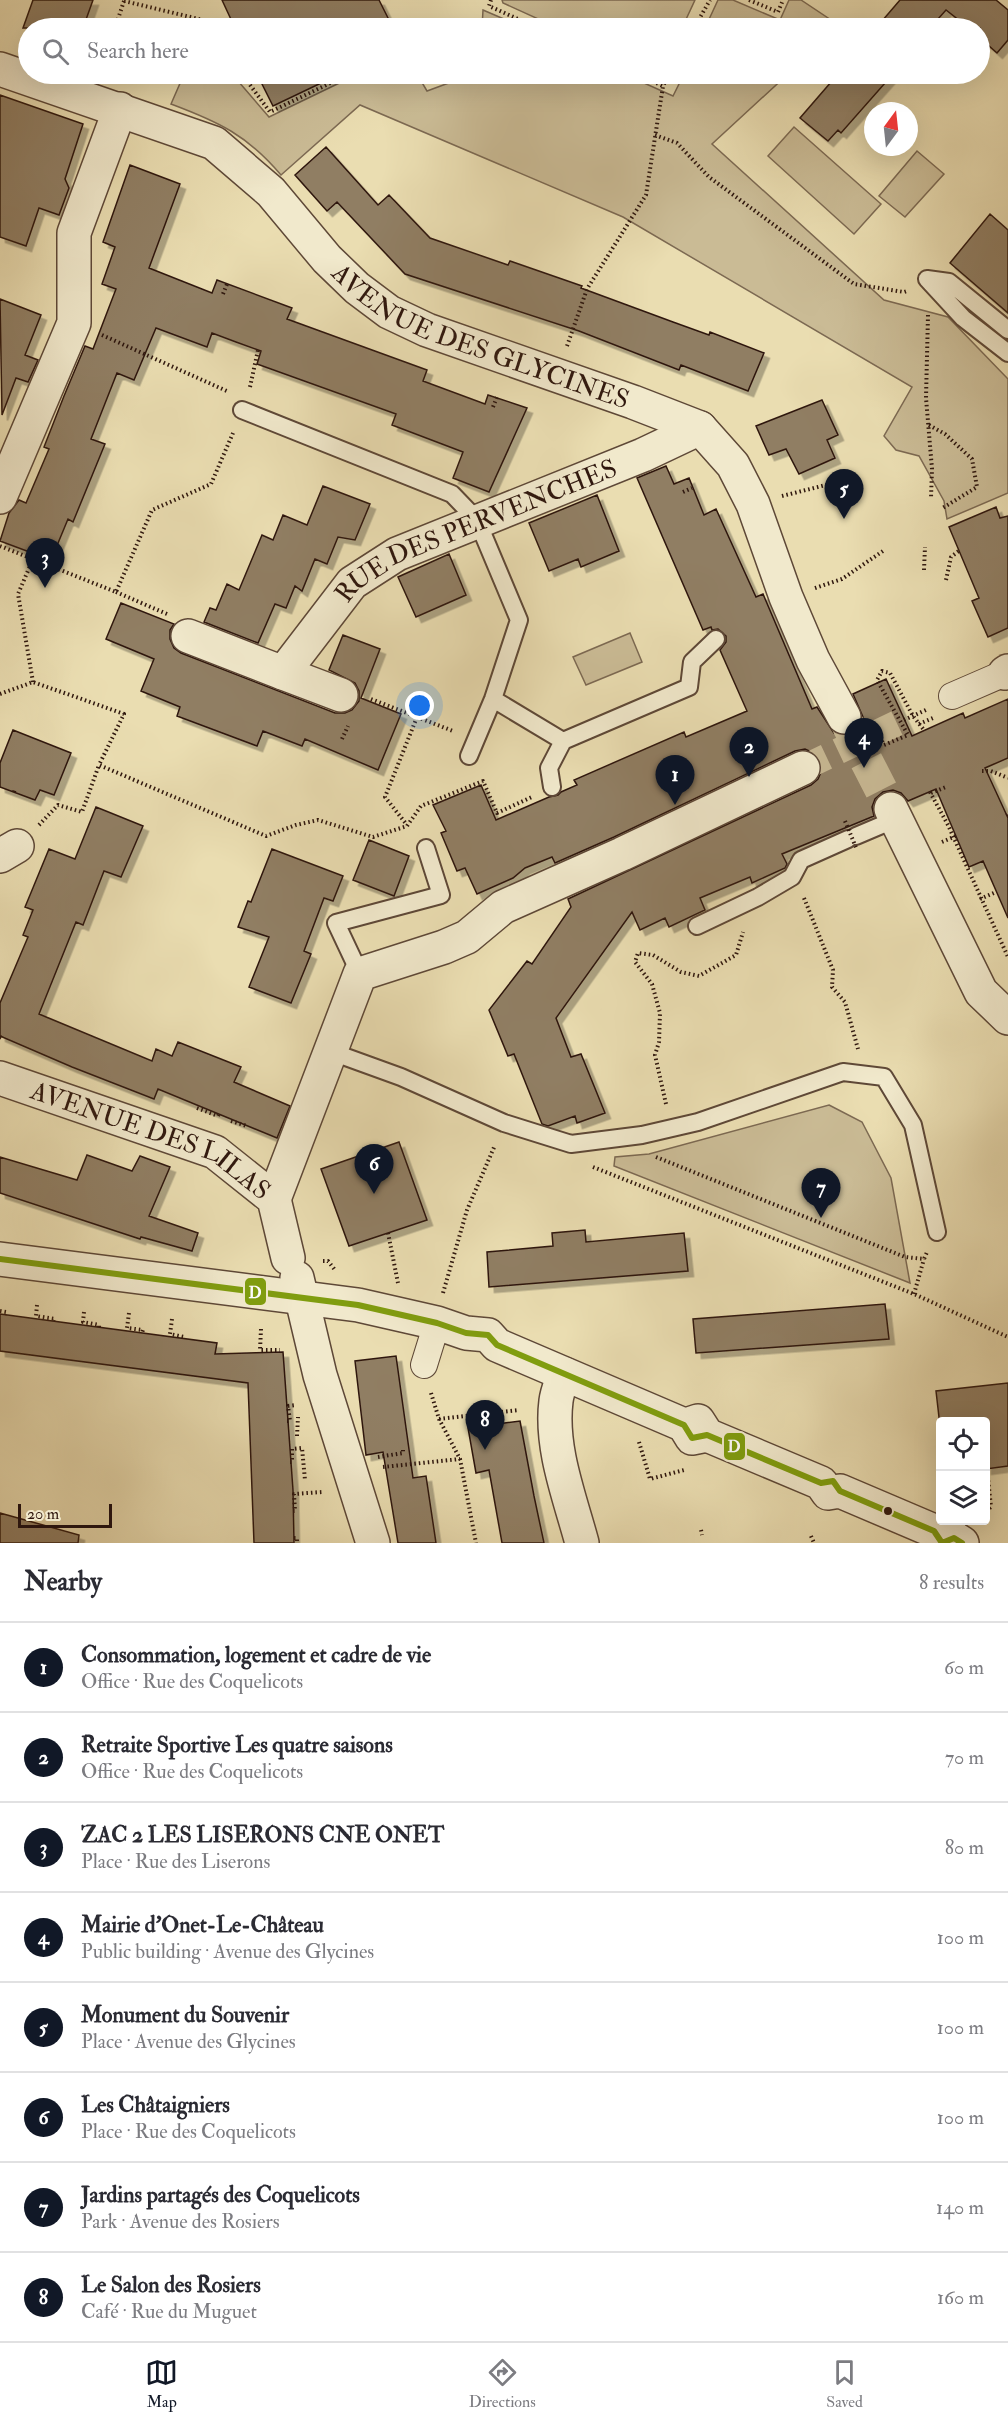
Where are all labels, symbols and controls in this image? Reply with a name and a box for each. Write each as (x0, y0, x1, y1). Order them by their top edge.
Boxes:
search box (18, 18, 990, 84)
icon: search (39, 35, 72, 68)
text: Search here (87, 37, 189, 65)
north arrow (864, 102, 918, 156)
street label: AVENUE DES GLYCINES (324, 257, 633, 416)
street label: RUE DES PERVENCHES (328, 452, 622, 609)
pin: 5 (824, 470, 864, 519)
pin: 3 (26, 538, 64, 588)
your location (405, 691, 434, 720)
pin: 4 (844, 718, 884, 768)
pin: 2 (730, 728, 768, 777)
pin: 1 (656, 756, 694, 805)
street label: AVENUE DES LILAS (25, 1074, 277, 1207)
pin: 6 (354, 1144, 394, 1194)
pin: 7 (802, 1168, 840, 1218)
line badge: D (244, 1277, 267, 1306)
text: D (248, 1283, 262, 1303)
pin: 8 (466, 1400, 504, 1450)
map controls (936, 1417, 990, 1525)
button: locate (936, 1417, 990, 1471)
line badge: D (723, 1432, 746, 1461)
text: D (727, 1437, 741, 1457)
button: layers (936, 1471, 990, 1525)
scale bar (18, 1501, 112, 1528)
text: 20 m (27, 1504, 59, 1524)
unlabelled marker (882, 1505, 894, 1517)
text: Nearby (24, 1566, 102, 1598)
text: 8 results (919, 1570, 984, 1595)
text: Consommation, logement et cadre de vie (81, 1641, 431, 1669)
text: 1 (40, 1655, 47, 1680)
text: 60 m (944, 1655, 984, 1680)
text: Office · Rue des Coquelicots (81, 1669, 303, 1694)
text: Retraite Sportive Les quatre saisons (81, 1731, 393, 1759)
text: 2 (38, 1745, 49, 1770)
text: 70 m (945, 1745, 984, 1770)
text: Office · Rue des Coquelicots (81, 1759, 303, 1784)
text: ZAC 2 LES LISERONS CNE ONET (81, 1821, 444, 1849)
text: 3 (40, 1835, 47, 1860)
text: 80 m (945, 1835, 984, 1860)
text: Place · Rue des Liserons (81, 1849, 270, 1874)
text: Mairie d'Onet-Le-Château (81, 1911, 324, 1939)
text: 4 (38, 1925, 49, 1950)
text: 100 m (937, 1925, 984, 1950)
text: Public building · Avenue des Glycines (81, 1939, 374, 1964)
text: Monument du Souvenir (81, 2001, 289, 2029)
text: 5 (39, 2015, 48, 2040)
text: 100 m (937, 2015, 984, 2040)
text: Place · Avenue des Glycines (81, 2029, 296, 2054)
text: Les Châtaigniers (81, 2091, 230, 2119)
text: 6 (38, 2105, 49, 2130)
text: 100 m (937, 2105, 984, 2130)
text: Place · Rue des Coquelicots (81, 2119, 296, 2144)
text: Jardins partagés des Coquelicots (81, 2181, 360, 2209)
text: 7 (39, 2195, 48, 2220)
text: 140 m (936, 2195, 984, 2220)
text: Park · Avenue des Rosiers (81, 2209, 280, 2234)
text: Le Salon des Rosiers (81, 2271, 261, 2299)
text: 8 (39, 2285, 48, 2310)
text: 160 m (937, 2285, 984, 2310)
text: Café · Rue du Muguet (81, 2299, 257, 2324)
tab: Map (145, 2356, 178, 2412)
tab: Directions (469, 2356, 536, 2412)
tab: Saved (826, 2356, 863, 2412)

